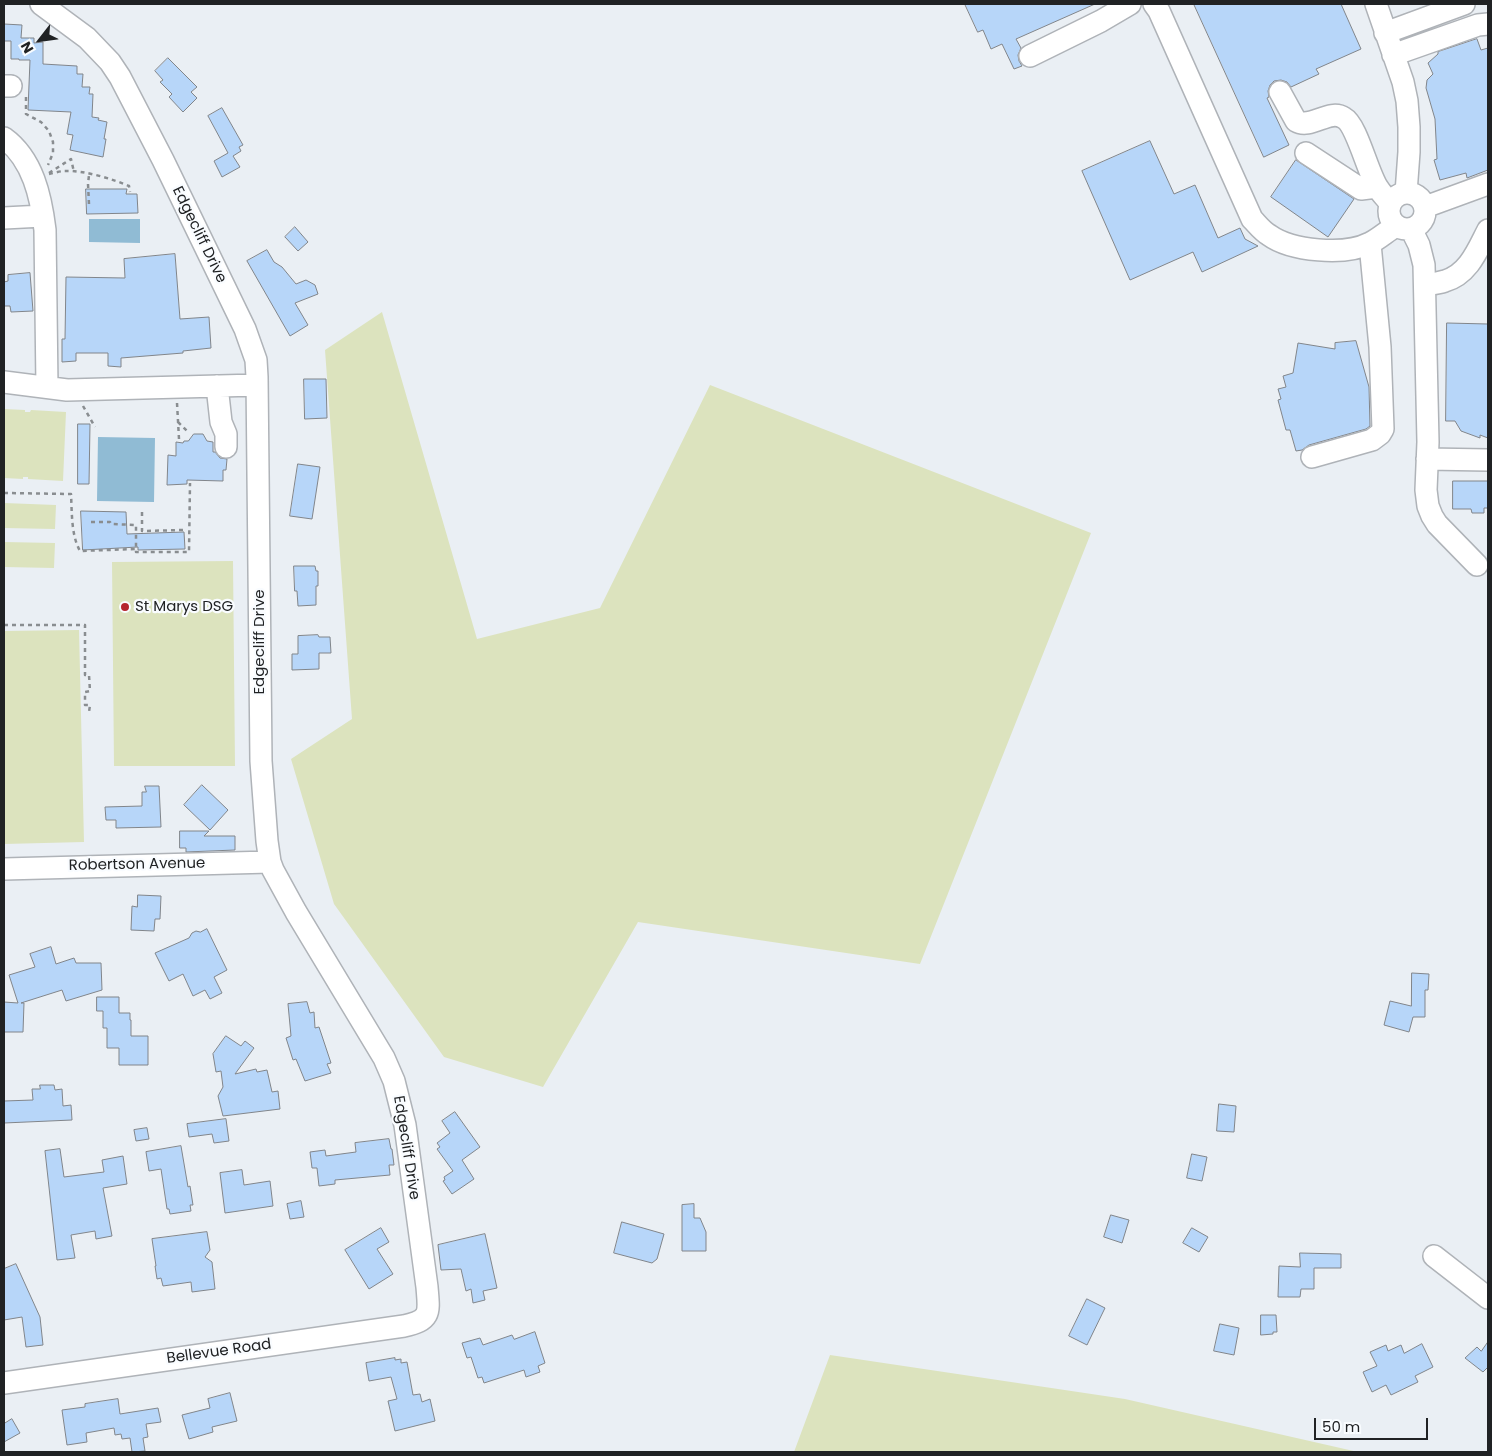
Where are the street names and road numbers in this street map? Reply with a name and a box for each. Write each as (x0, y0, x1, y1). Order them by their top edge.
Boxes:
street label: Edgecliff Drive (168, 184, 230, 286)
street label: Edgecliff Drive (251, 589, 269, 695)
street label: Robertson Avenue (69, 855, 205, 875)
street label: Edgecliff Drive (389, 1095, 423, 1201)
street label: Bellevue Road (166, 1336, 272, 1368)

